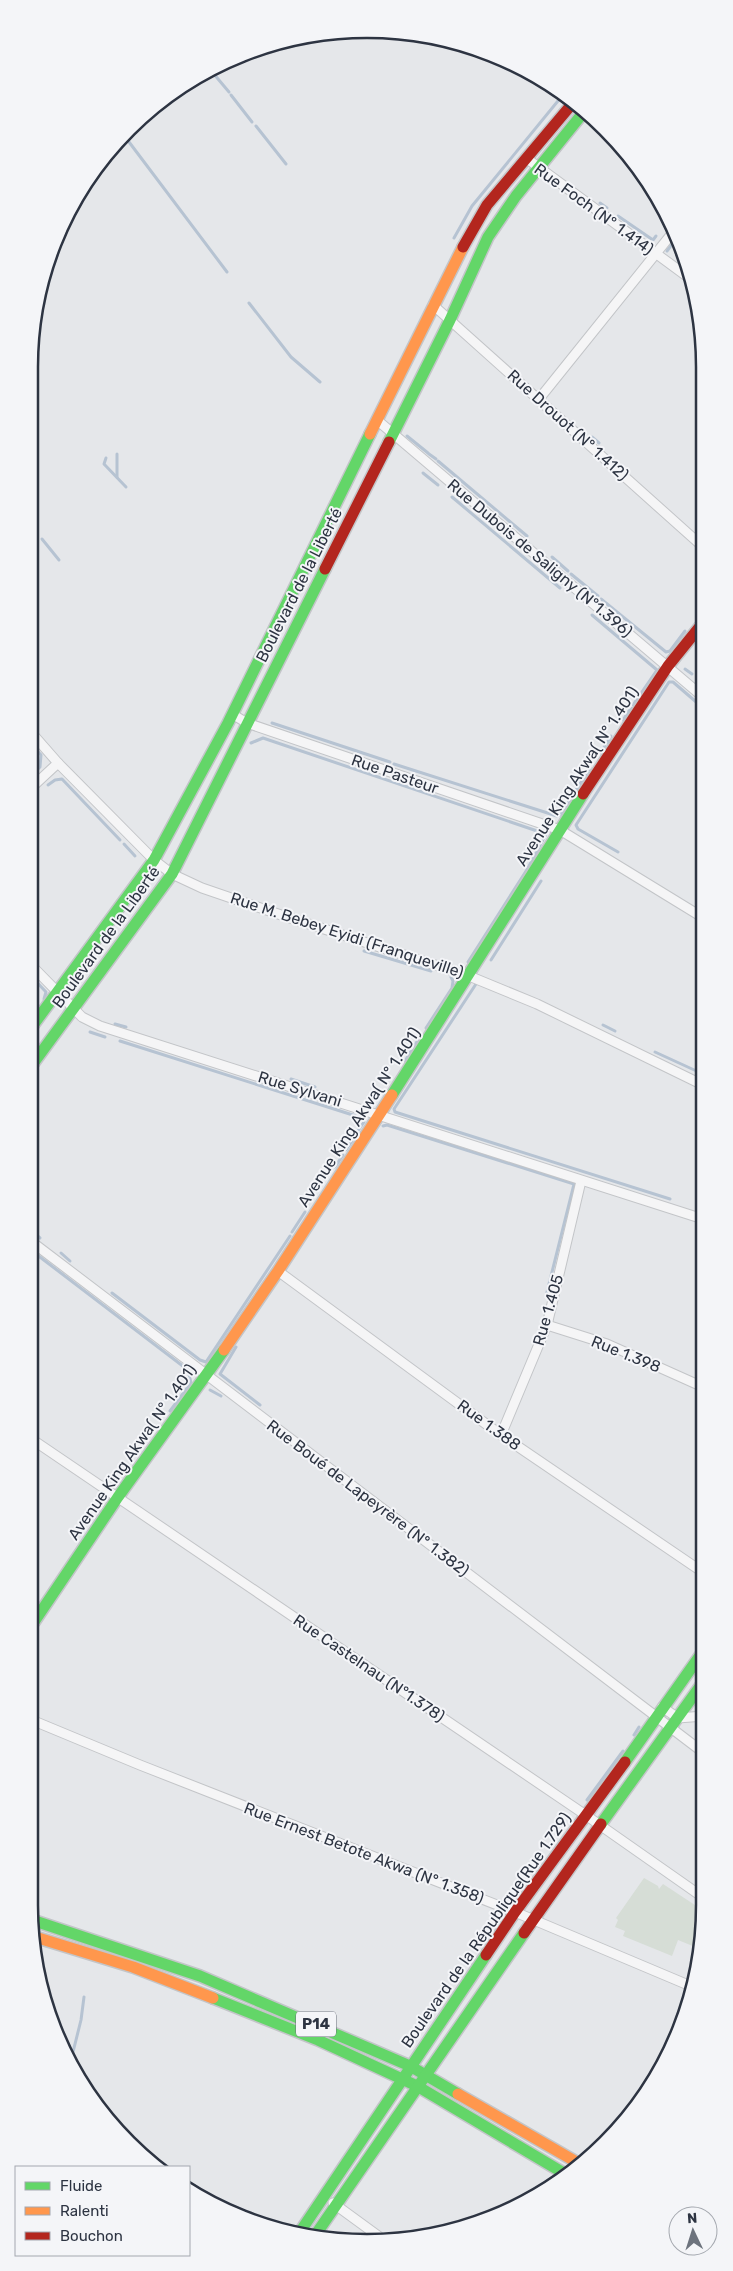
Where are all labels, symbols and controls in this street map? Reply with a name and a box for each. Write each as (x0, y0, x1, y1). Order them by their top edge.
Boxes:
street label: Rue Foch (N° 1.414) (531, 159, 657, 259)
street label: Rue Drouot (N° 1.412) (504, 366, 632, 484)
street label: Rue Dubois de Saligny (N°1.396) (444, 475, 636, 641)
street label: Boulevard de la Liberté (252, 505, 346, 665)
street label: Avenue King Akwa( N° 1.401) (512, 683, 642, 869)
street label: Rue Pasteur (349, 750, 441, 798)
street label: Boulevard de la Liberté (48, 862, 164, 1012)
street label: Rue M. Bebey Eyidi (Franqueville) (228, 888, 466, 982)
street label: Avenue King Akwa( N° 1.401) (294, 1024, 424, 1210)
street label: Rue Sylvani (256, 1067, 344, 1111)
street label: Rue 1.405 (529, 1272, 567, 1348)
street label: Rue 1.398 (589, 1331, 663, 1377)
street label: Avenue King Akwa( N° 1.401) (64, 1360, 200, 1544)
street label: Rue 1.388 (454, 1396, 524, 1454)
street label: Rue Boué de Lapeyrère (N° 1.382) (263, 1416, 473, 1580)
street label: Rue Castelnau (N°1.378) (290, 1610, 448, 1726)
street label: Rue Ernest Betote Akwa (N° 1.358) (241, 1798, 487, 1908)
street label: Boulevard de la République(Rue 1.729) (397, 1809, 575, 2051)
road number: P14 (296, 2012, 336, 2036)
legend (15, 2166, 190, 2256)
text: Fluide (60, 2177, 102, 2195)
text: Ralenti (60, 2202, 109, 2220)
north arrow (668, 2206, 718, 2256)
text: N (687, 2210, 698, 2227)
text: Bouchon (60, 2227, 123, 2245)

